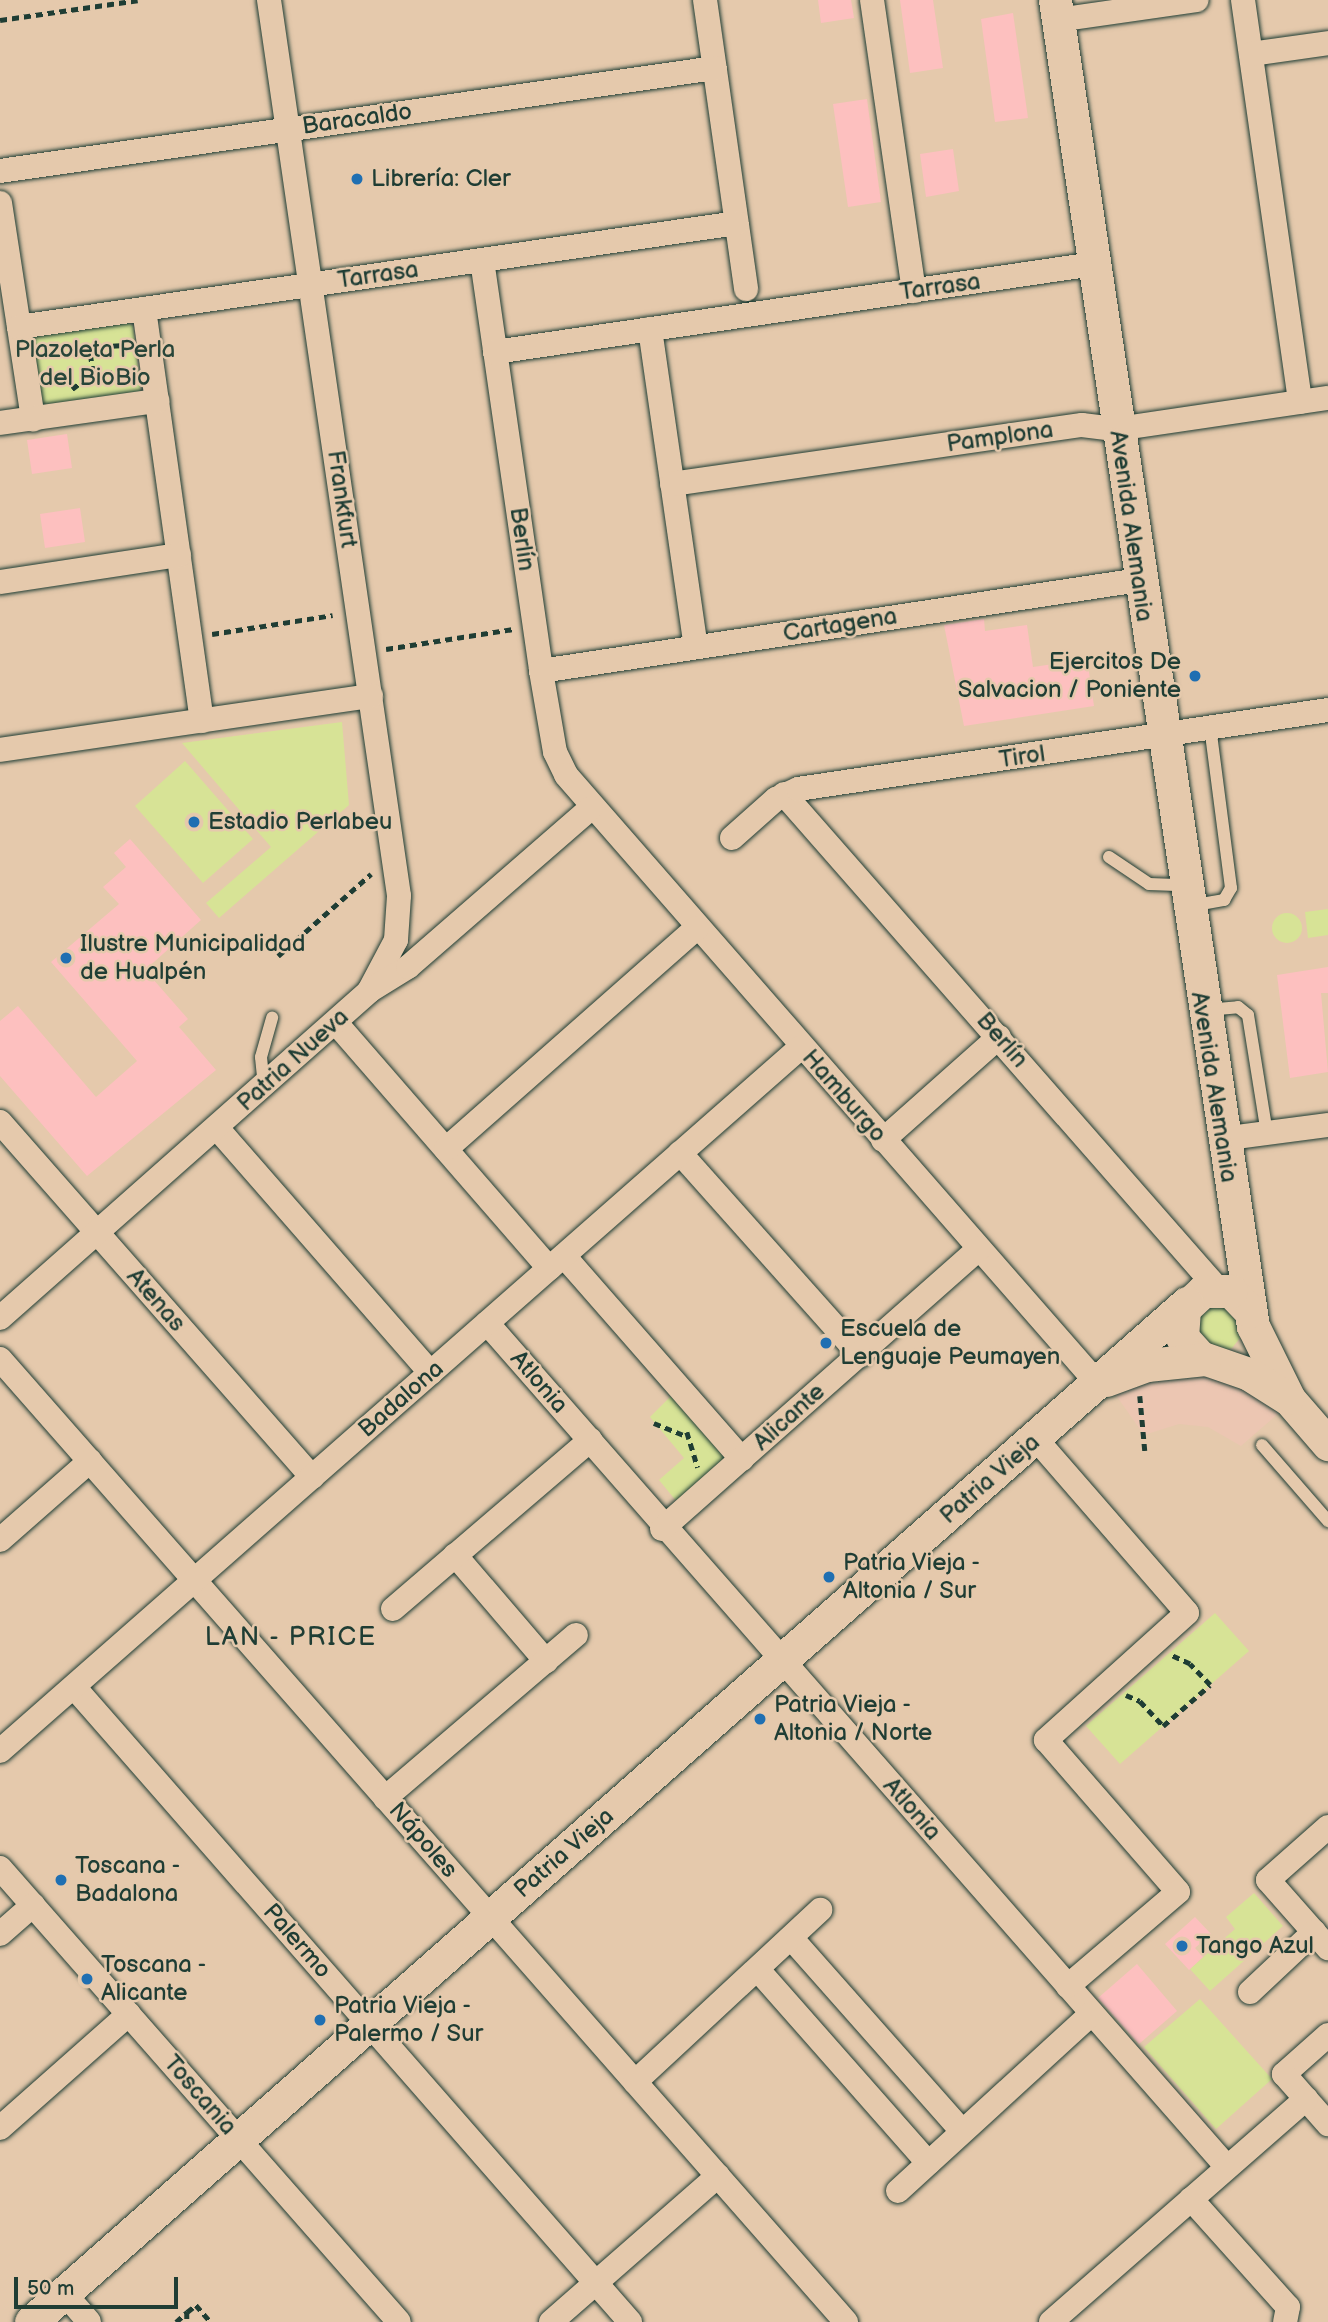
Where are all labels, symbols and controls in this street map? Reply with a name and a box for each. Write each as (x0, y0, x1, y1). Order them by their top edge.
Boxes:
street label: Baracaldo (300, 97, 414, 141)
place label: Librería: Cler (371, 165, 511, 193)
marker: Librería: Cler (349, 171, 365, 187)
street label: Tarrasa (336, 255, 420, 295)
street label: Tarrasa (898, 267, 982, 307)
park label: Plazoleta Perla del BioBio (15, 336, 175, 392)
street label: Pamplona (945, 415, 1055, 459)
street label: Avenida Alemania (1103, 429, 1159, 623)
street label: Frankfurt (321, 448, 363, 550)
street label: Berlín (503, 505, 541, 573)
street label: Cartagena (781, 602, 899, 648)
place label: Ejercitos De Salvacion / Poniente (958, 648, 1181, 704)
marker: Ejercitos De Salvacion / Poniente (1187, 668, 1203, 684)
street label: Tirol (997, 740, 1047, 774)
place label: Estadio Perlabeu (208, 808, 392, 836)
marker: Estadio Perlabeu (186, 814, 202, 830)
place label: Ilustre Municipalidad de Hualpén (80, 930, 305, 986)
marker: Ilustre Municipalidad de Hualpén (58, 950, 74, 966)
street label: Avenida Alemania (1185, 990, 1243, 1184)
street label: Patria Nueva (231, 1003, 355, 1117)
street label: Berlín (970, 1006, 1034, 1074)
street label: Hamburgo (796, 1044, 892, 1148)
street label: Atenas (121, 1262, 191, 1338)
place label: Escuela de Lenguaje Peumayen (840, 1315, 1060, 1371)
marker: Escuela de Lenguaje Peumayen (818, 1335, 834, 1351)
street label: Atlonia (504, 1345, 574, 1419)
street label: Badalona (353, 1354, 449, 1444)
street label: Alicante (747, 1377, 831, 1457)
street label: Patria Vieja (934, 1428, 1046, 1530)
place label: Patria Vieja - Altonia / Sur (843, 1549, 982, 1605)
marker: Patria Vieja - Altonia / Sur (821, 1569, 837, 1585)
district label: LAN - PRICE (205, 1622, 377, 1654)
place label: Patria Vieja - Altonia / Norte (774, 1691, 932, 1747)
marker: Patria Vieja - Altonia / Norte (752, 1711, 768, 1727)
street label: Atlonia (877, 1772, 947, 1846)
street label: Nápoles (382, 1796, 464, 1884)
street label: Patria Vieja (508, 1802, 620, 1904)
place label: Toscana - Badalona (75, 1852, 181, 1908)
marker: Toscana - Badalona (53, 1872, 69, 1888)
street label: Palermo (257, 1898, 337, 1984)
place label: Tango Azul (1196, 1932, 1314, 1960)
marker: Tango Azul (1174, 1938, 1190, 1954)
place label: Toscana - Alicante (101, 1951, 207, 2007)
marker: Toscana - Alicante (79, 1971, 95, 1987)
place label: Patria Vieja - Palermo / Sur (334, 1992, 484, 2048)
marker: Patria Vieja - Palermo / Sur (312, 2012, 328, 2028)
street label: Toscania (157, 2049, 243, 2141)
scale bar (18, 2262, 182, 2306)
text: 50 m (27, 2276, 74, 2301)

